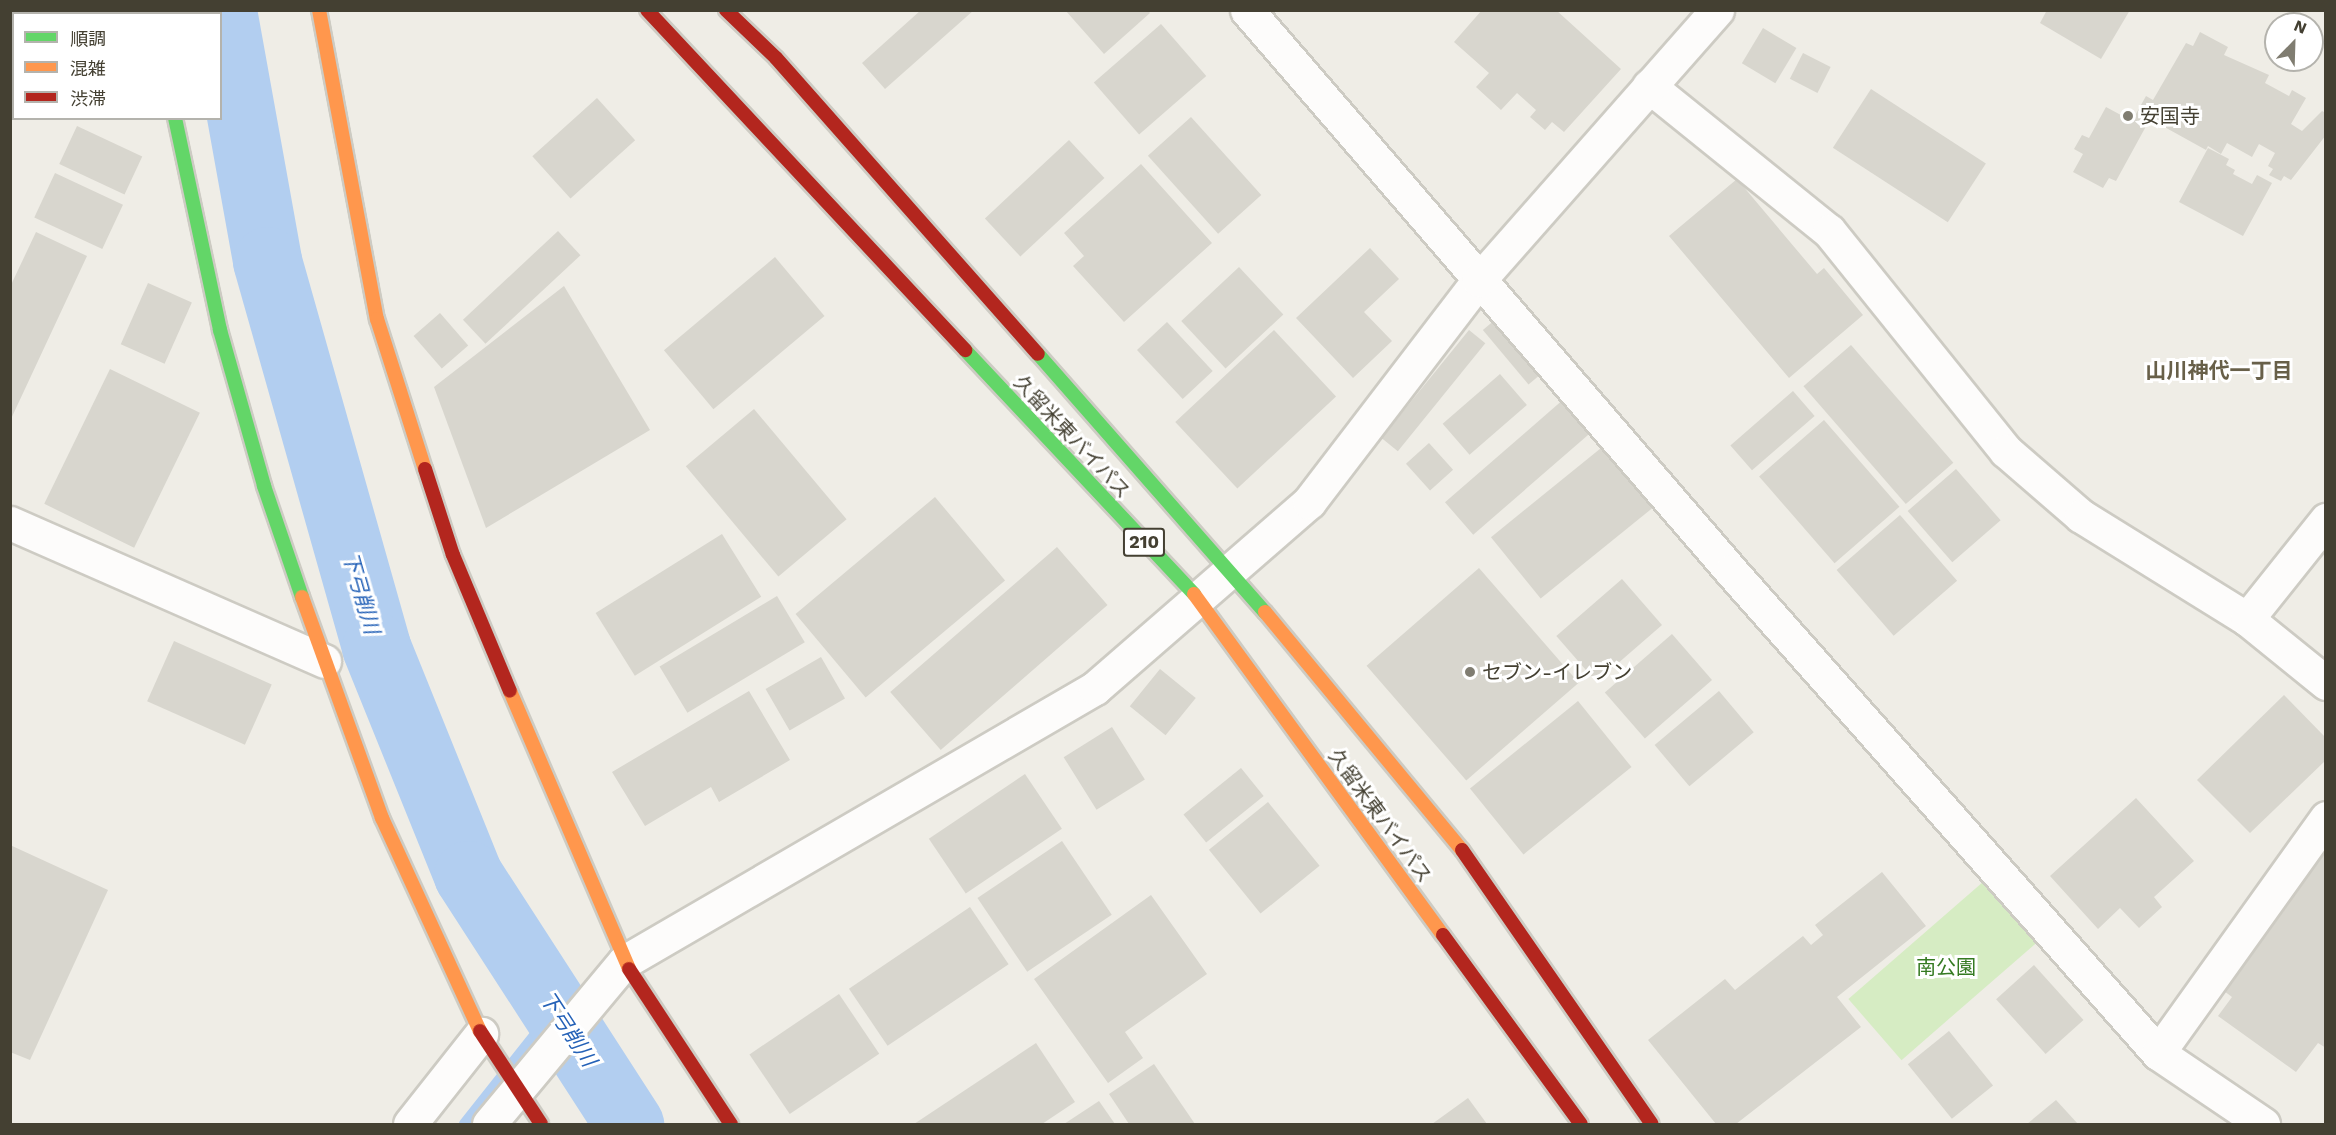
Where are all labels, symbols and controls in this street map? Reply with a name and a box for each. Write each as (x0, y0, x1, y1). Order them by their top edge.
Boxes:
legend (12, 12, 222, 120)
north arrow (2264, 12, 2324, 72)
text: N (2291, 16, 2310, 38)
text: 順調 (70, 28, 106, 49)
text: 混雑 (70, 58, 106, 79)
text: 渋滞 (70, 88, 106, 109)
place label: 安国寺 (2140, 104, 2200, 128)
marker: 安国寺 (2121, 109, 2135, 123)
district label: 山川神代一丁目 (2146, 358, 2292, 384)
street label: 久留米東バイパス (1009, 370, 1135, 504)
road number: 210 (1122, 527, 1166, 557)
water label: 下弓削川 (337, 549, 385, 637)
place label: セブン-イレブン (1482, 660, 1632, 684)
marker: セブン-イレブン (1463, 665, 1477, 679)
street label: 久留米東バイパス (1323, 744, 1437, 888)
park label: 南公園 (1916, 955, 1976, 979)
water label: 下弓削川 (535, 987, 601, 1071)

